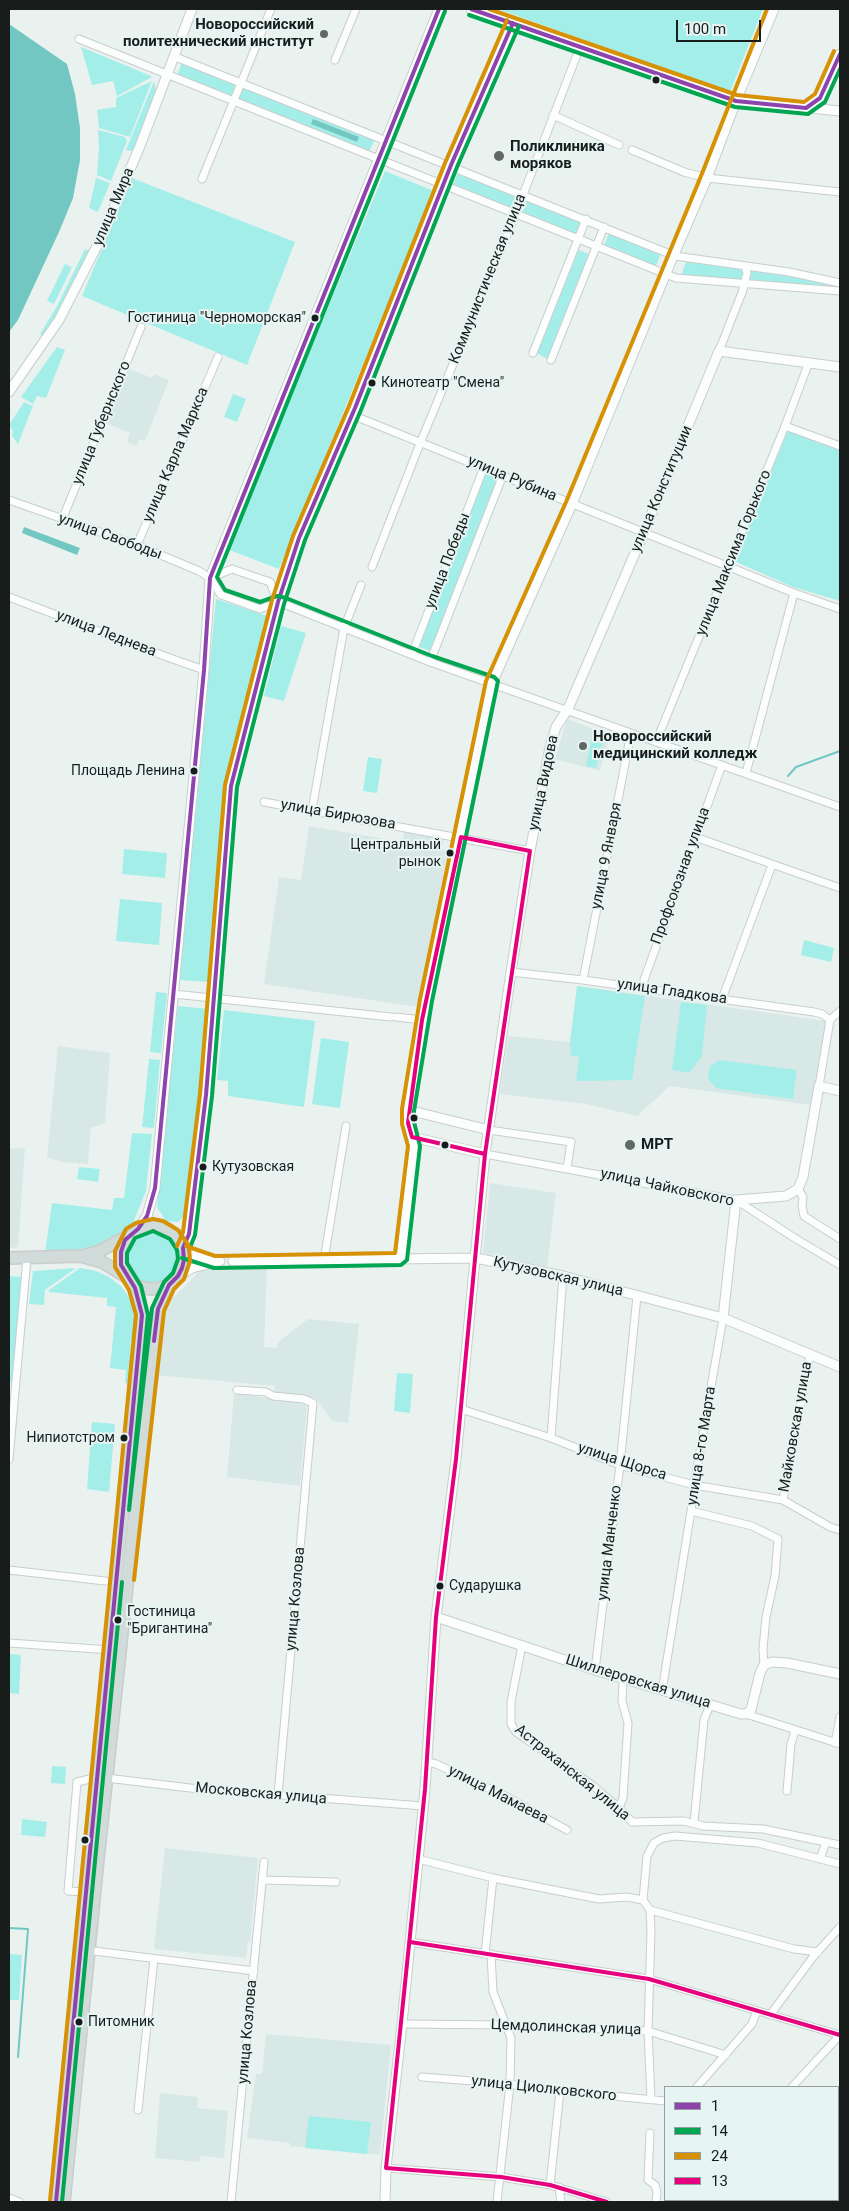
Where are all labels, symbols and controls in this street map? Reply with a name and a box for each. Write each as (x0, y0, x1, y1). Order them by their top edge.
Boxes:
scale bar (679, 10, 764, 42)
place label: Новороссийский политехнический институт (123, 16, 314, 51)
text: 100 m (684, 20, 726, 38)
marker: Новороссийский политехнический институт (318, 28, 330, 40)
unlabelled marker (651, 75, 661, 85)
place label: Поликлиника моряков (510, 138, 605, 173)
marker: Поликлиника моряков (492, 149, 506, 163)
street label: улица Мира (89, 165, 139, 249)
street label: Коммунистическая улица (446, 191, 530, 367)
place label: Гостиница "Черноморская" (128, 310, 306, 326)
marker: Гостиница "Черноморская" (310, 313, 320, 323)
street label: улица Губернского (69, 359, 135, 487)
place label: Кинотеатр "Смена" (381, 375, 504, 391)
marker: Кинотеатр "Смена" (367, 378, 377, 388)
street label: улица Карла Маркса (139, 385, 213, 525)
street label: улица Конституции (627, 423, 697, 555)
street label: улица Рубина (465, 452, 559, 506)
street label: улица Максима Горького (693, 468, 775, 638)
street label: улица Свободы (56, 510, 164, 564)
street label: улица Победы (421, 511, 475, 611)
street label: улица Леднева (53, 607, 159, 661)
place label: Новороссийский медицинский колледж (593, 728, 757, 763)
street label: улица Видова (525, 734, 563, 832)
marker: Новороссийский медицинский колледж (577, 740, 589, 752)
place label: Площадь Ленина (71, 763, 185, 779)
marker: Площадь Ленина (189, 766, 199, 776)
street label: улица Бирюзова (279, 796, 397, 834)
street label: улица 9 Января (588, 801, 626, 911)
street label: Профсоюзная улица (648, 805, 714, 947)
place label: Центральный рынок (350, 837, 441, 870)
marker: Центральный рынок (445, 848, 455, 858)
street label: улица Гладкова (616, 975, 728, 1009)
unlabelled marker (409, 1113, 419, 1123)
place label: МРТ (641, 1136, 673, 1154)
marker: МРТ (623, 1138, 637, 1152)
unlabelled marker (440, 1140, 450, 1150)
place label: Кутузовская (212, 1159, 294, 1175)
marker: Кутузовская (198, 1162, 208, 1172)
street label: улица Чайковского (599, 1165, 735, 1211)
street label: Кутузовская улица (491, 1253, 625, 1301)
street label: Майковская улица (776, 1360, 816, 1494)
street label: улица 8-го Марта (684, 1385, 720, 1507)
place label: Нипиотстром (26, 1430, 115, 1446)
marker: Нипиотстром (119, 1433, 129, 1443)
street label: улица Щорса (575, 1439, 669, 1485)
street label: улица Манченко (594, 1484, 626, 1602)
street label: улица Козлова (282, 1546, 310, 1652)
place label: Сударушка (449, 1578, 521, 1594)
marker: Сударушка (435, 1581, 445, 1591)
place label: Гостиница "Бригантина" (127, 1604, 212, 1636)
marker: Гостиница "Бригантина" (113, 1615, 123, 1625)
street label: Шиллеровская улица (563, 1651, 713, 1713)
street label: Астраханская улица (511, 1721, 633, 1825)
street label: улица Мамаева (445, 1762, 551, 1828)
street label: Московская улица (195, 1779, 327, 1809)
unlabelled marker (80, 1835, 90, 1845)
street label: улица Козлова (234, 1979, 262, 2085)
place label: Питомник (88, 2014, 155, 2030)
street label: Цемдолинская улица (490, 2016, 642, 2040)
marker: Питомник (74, 2017, 84, 2027)
street label: улица Циолковского (471, 2072, 617, 2106)
legend (664, 2086, 839, 2201)
text: 1 (711, 2097, 719, 2115)
text: 14 (711, 2122, 728, 2140)
text: 24 (711, 2147, 728, 2165)
text: 13 (711, 2172, 728, 2190)

